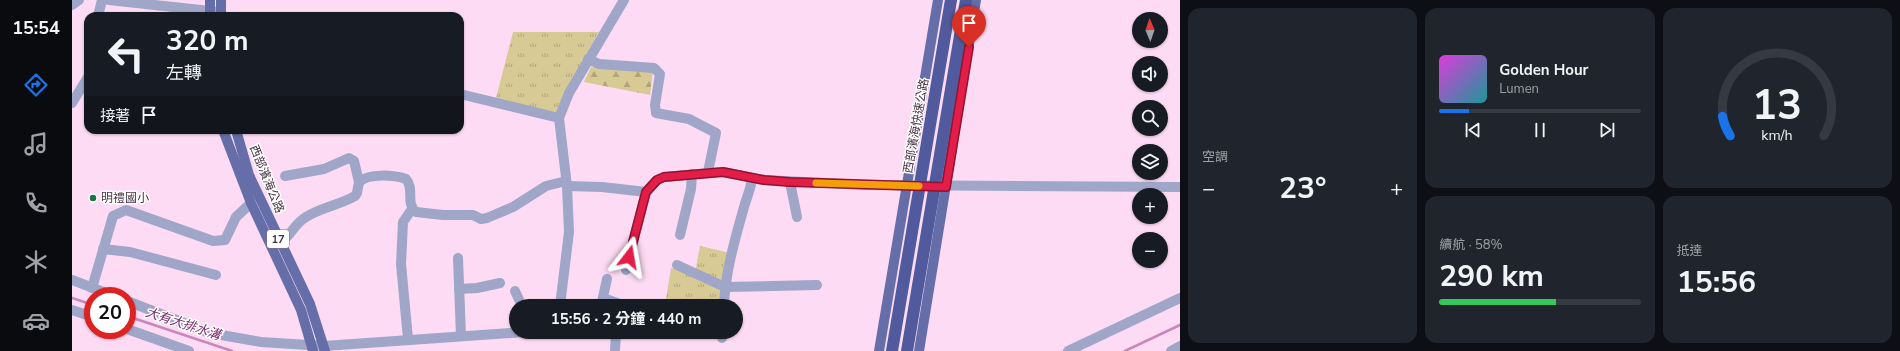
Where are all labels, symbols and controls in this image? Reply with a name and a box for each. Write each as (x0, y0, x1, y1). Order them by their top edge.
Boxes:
pin (952, 6, 986, 47)
icon: arrive (958, 12, 980, 34)
north arrow (1132, 12, 1168, 48)
map controls (1132, 12, 1168, 268)
text: 15:54 (12, 16, 60, 40)
text: 320 m (166, 22, 249, 60)
icon: left (100, 28, 152, 80)
button: sound (1132, 56, 1168, 92)
text: Golden Hour (1499, 60, 1588, 80)
text: 左轉 (166, 61, 202, 85)
icon: directions (22, 71, 50, 99)
street label: 西部濱海快速公路 (900, 77, 932, 175)
text: 13 (1752, 77, 1802, 134)
text: Lumen (1499, 80, 1539, 98)
button: search (1132, 100, 1168, 136)
icon: arrive (138, 104, 160, 126)
text: 接著 (100, 106, 130, 126)
icon: previous (1462, 119, 1484, 141)
icon: pause (1529, 119, 1551, 141)
icon: next (1596, 119, 1618, 141)
text: km/h (1762, 126, 1793, 145)
icon: music (22, 130, 50, 158)
street label: 西部濱海公路 (246, 143, 288, 215)
button: layers (1132, 144, 1168, 180)
text: 空調 (1202, 148, 1228, 166)
text: 23° (1279, 168, 1326, 209)
text: − (1202, 174, 1215, 204)
text: + (1390, 174, 1403, 204)
button: + (1132, 188, 1168, 224)
icon: phone (22, 189, 50, 217)
place label: 明禮國小 (101, 190, 149, 206)
marker: 明禮國小 (88, 193, 98, 203)
road number: 17 (267, 230, 289, 248)
button: − (1132, 232, 1168, 268)
position arrow (608, 236, 650, 278)
text: 續航 · 58% (1439, 236, 1503, 254)
text: 抵達 (1677, 242, 1703, 260)
icon: climate (22, 248, 50, 276)
text: 290 km (1439, 256, 1544, 297)
text: 15:56 (1677, 262, 1756, 303)
speed limit sign: 20 (84, 287, 136, 339)
water label: 大有大排水溝 (143, 303, 225, 345)
icon: car (22, 307, 50, 335)
text: 15:56 · 2 分鐘 · 440 m (551, 309, 701, 329)

